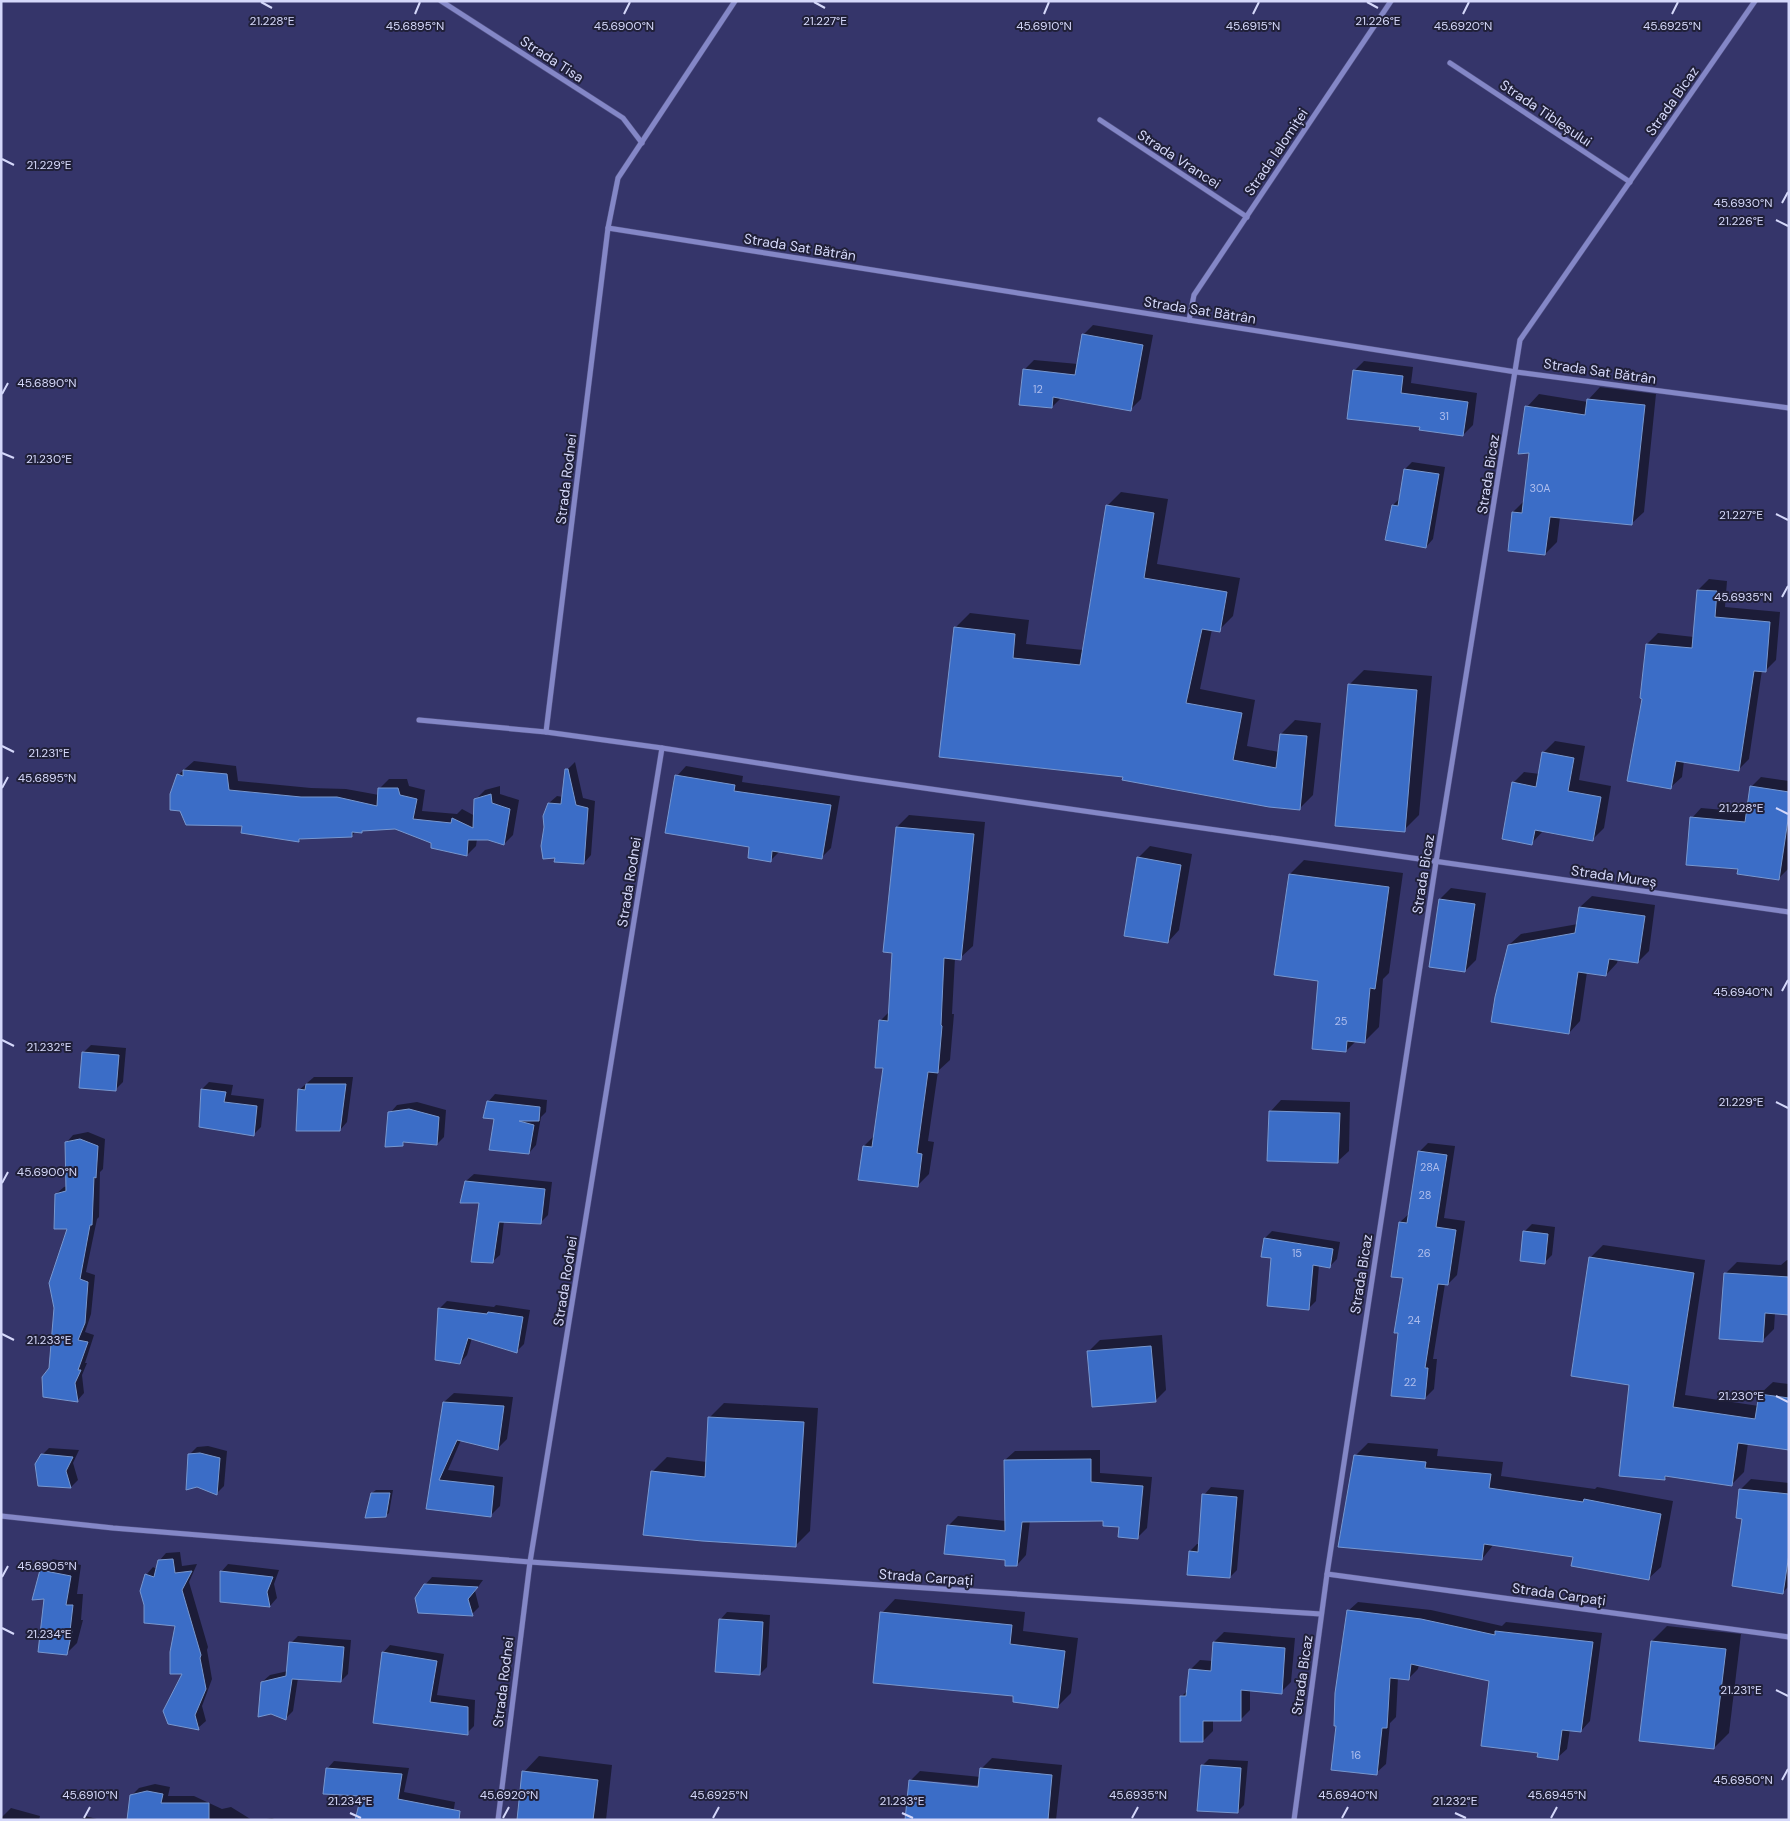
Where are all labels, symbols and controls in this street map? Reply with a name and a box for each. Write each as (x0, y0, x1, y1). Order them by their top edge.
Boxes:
text: 21.228°E (250, 13, 295, 29)
text: 21.227°E (803, 13, 847, 29)
text: 21.226°E (1355, 13, 1401, 29)
text: 45.6895°N (386, 18, 444, 34)
text: 45.6900°N (594, 18, 654, 34)
text: 45.6910°N (1016, 18, 1072, 34)
text: 45.6915°N (1226, 18, 1280, 34)
text: 45.6920°N (1434, 18, 1492, 34)
text: 45.6925°N (1643, 18, 1701, 34)
street label: Strada Tisa (517, 32, 587, 86)
street label: Strada Bicaz (1642, 63, 1702, 139)
street label: Strada Tibleșului (1497, 76, 1595, 150)
street label: Strada Ialomiței (1240, 105, 1312, 199)
street label: Strada Vrancei (1134, 125, 1224, 193)
text: 21.229°E (26, 157, 72, 173)
text: 45.6930°N (1714, 195, 1772, 211)
text: 21.226°E (1718, 213, 1764, 229)
street label: Strada Sat Bătrân (743, 229, 857, 265)
street label: Strada Sat Bătrân (1143, 292, 1257, 328)
street label: Strada Sat Bătrân (1543, 354, 1657, 388)
text: 45.6890°N (17, 375, 77, 391)
house number: 12 (1033, 382, 1043, 396)
house number: 31 (1439, 409, 1449, 423)
street label: Strada Rodnei (552, 433, 580, 525)
street label: Strada Bicaz (1473, 433, 1503, 515)
text: 21.230°E (26, 451, 72, 467)
house number: 30A (1530, 481, 1550, 495)
text: 21.227°E (1719, 507, 1763, 523)
text: 45.6935°N (1714, 589, 1772, 605)
text: 21.231°E (28, 745, 70, 761)
text: 45.6895°N (18, 770, 76, 786)
text: 21.228°E (1719, 800, 1764, 816)
street label: Strada Bicaz (1408, 833, 1438, 915)
street label: Strada Rodnei (613, 836, 645, 928)
street label: Strada Mureș (1570, 861, 1658, 891)
text: 45.6940°N (1713, 984, 1773, 1000)
house number: 25 (1334, 1014, 1348, 1028)
text: 21.232°E (27, 1039, 72, 1055)
text: 21.229°E (1718, 1094, 1764, 1110)
house number: 28A (1420, 1160, 1440, 1174)
text: 45.6900°N (17, 1164, 77, 1180)
house number: 28 (1419, 1188, 1431, 1202)
street label: Strada Bicaz (1346, 1233, 1376, 1315)
street label: Strada Rodnei (549, 1235, 581, 1327)
house number: 15 (1292, 1246, 1302, 1260)
house number: 26 (1417, 1246, 1431, 1260)
house number: 24 (1408, 1313, 1421, 1327)
text: 21.233°E (26, 1332, 72, 1348)
house number: 22 (1404, 1375, 1416, 1389)
text: 21.230°E (1718, 1388, 1764, 1404)
text: 45.6905°N (17, 1558, 77, 1574)
street label: Strada Carpați (878, 1565, 974, 1589)
street label: Strada Carpați (1511, 1579, 1607, 1609)
text: 21.234°E (26, 1626, 72, 1642)
street label: Strada Bicaz (1287, 1634, 1317, 1716)
street label: Strada Rodnei (489, 1636, 517, 1728)
text: 21.231°E (1720, 1682, 1762, 1698)
house number: 16 (1351, 1748, 1361, 1762)
text: 45.6950°N (1713, 1772, 1773, 1788)
text: 45.6910°N (62, 1787, 118, 1803)
text: 45.6920°N (480, 1787, 538, 1803)
text: 45.6925°N (690, 1787, 748, 1803)
text: 45.6935°N (1109, 1787, 1167, 1803)
text: 45.6940°N (1318, 1787, 1378, 1803)
text: 45.6945°N (1528, 1787, 1586, 1803)
text: 21.234°E (327, 1793, 373, 1809)
text: 21.233°E (879, 1793, 925, 1809)
text: 21.232°E (1433, 1793, 1478, 1809)

